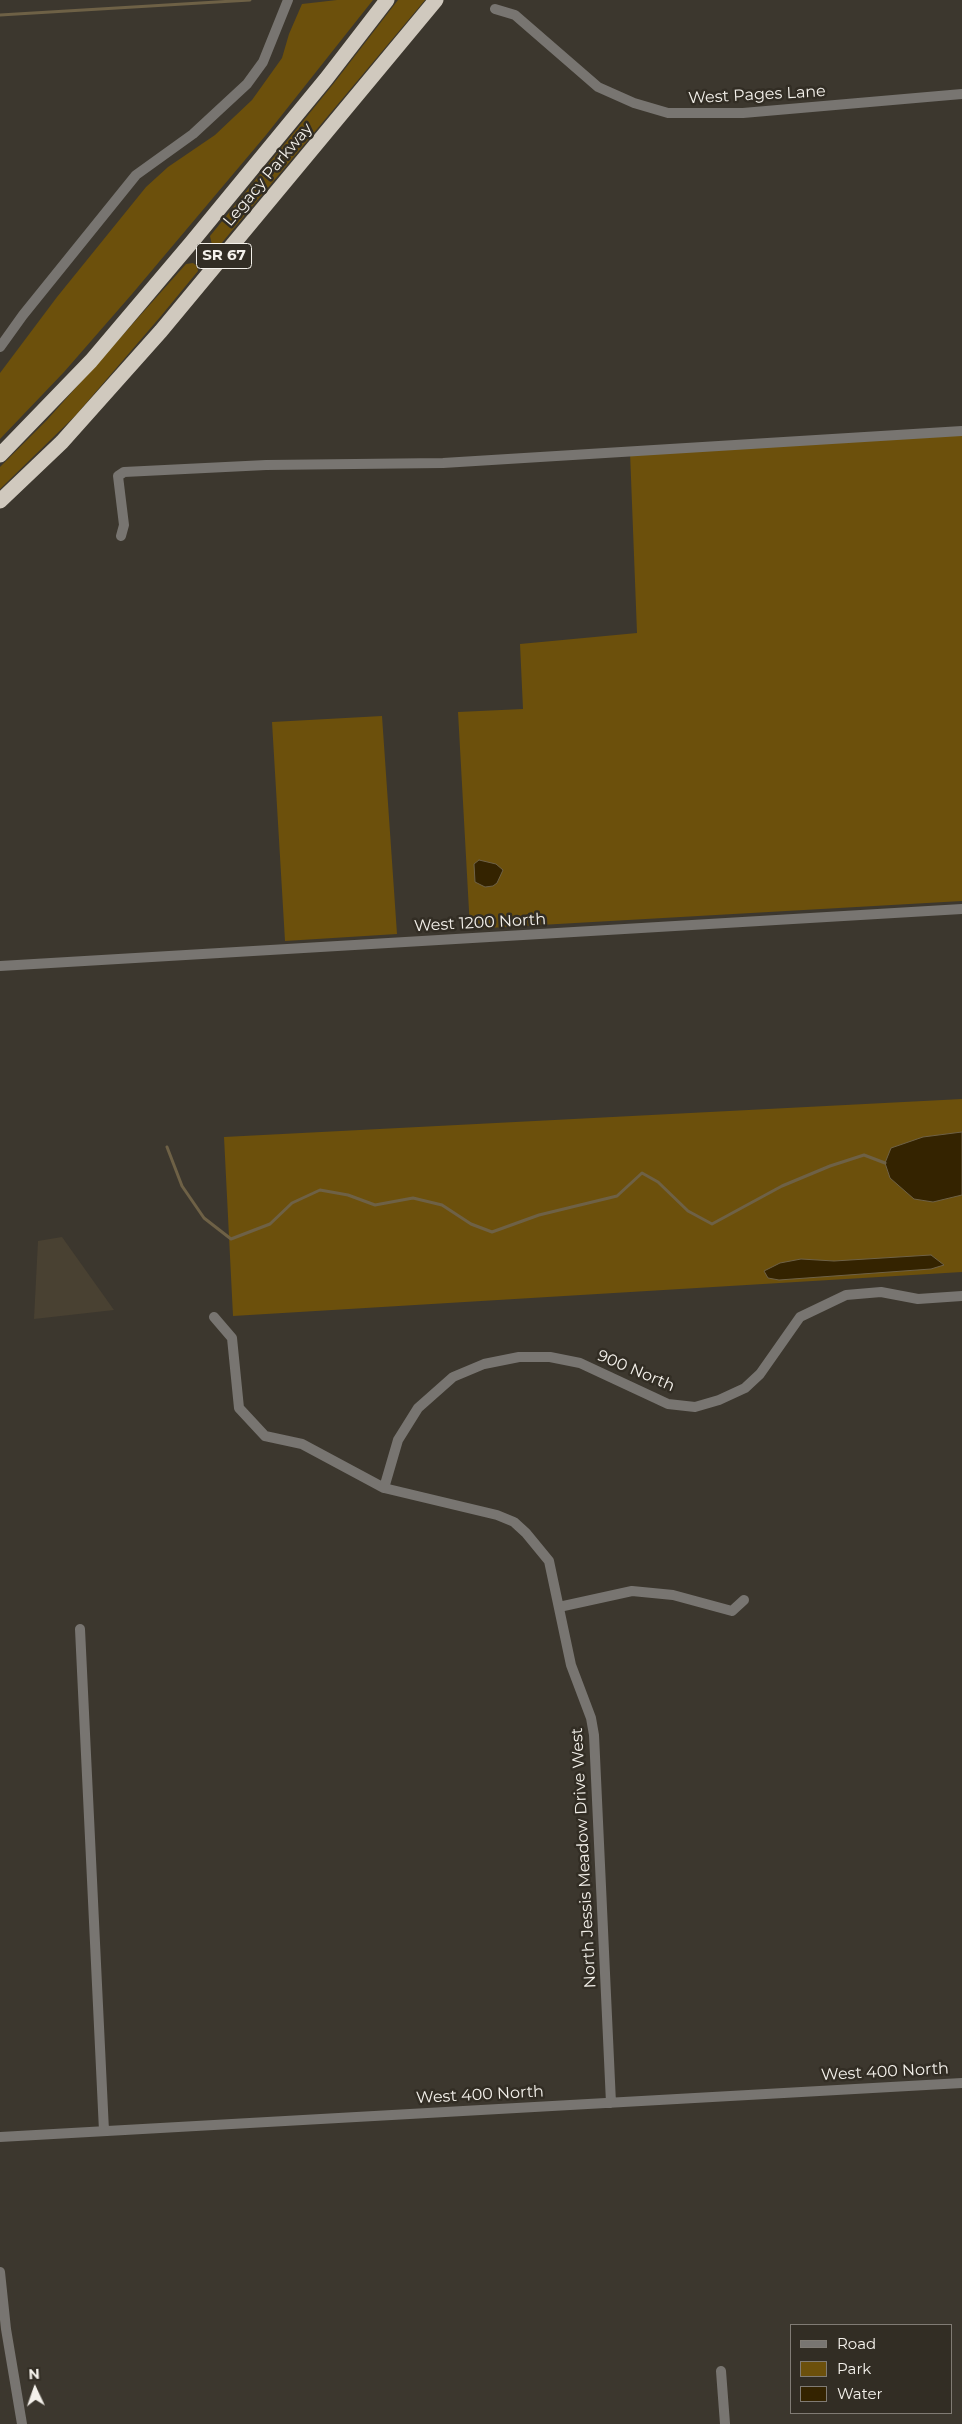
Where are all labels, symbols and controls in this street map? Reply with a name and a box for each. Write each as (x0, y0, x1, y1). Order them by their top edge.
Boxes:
street label: West Pages Lane (688, 82, 826, 108)
street label: Legacy Parkway (219, 119, 317, 231)
road number: SR 67 (196, 244, 252, 268)
street label: West 1200 North (413, 910, 547, 936)
street label: 900 North (594, 1346, 678, 1396)
street label: North Jessis Meadow Drive West (568, 1727, 600, 1989)
street label: West 400 North (821, 2059, 949, 2085)
street label: West 400 North (416, 2082, 544, 2108)
legend (790, 2324, 952, 2414)
text: Road (837, 2334, 876, 2353)
text: Park (837, 2359, 871, 2378)
north arrow (10, 2364, 60, 2414)
text: N (28, 2365, 40, 2383)
text: Water (837, 2384, 883, 2403)

